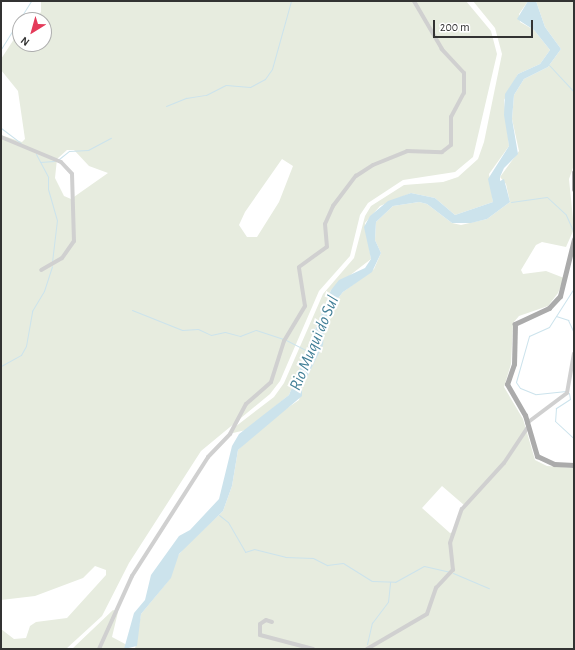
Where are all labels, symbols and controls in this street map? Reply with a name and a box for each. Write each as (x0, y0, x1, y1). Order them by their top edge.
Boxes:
north arrow (12, 12, 52, 52)
scale bar (435, 12, 535, 38)
text: 200 m (440, 21, 470, 33)
text: N (19, 34, 31, 48)
water label: Rio Muqui do Sul (285, 292, 343, 394)

